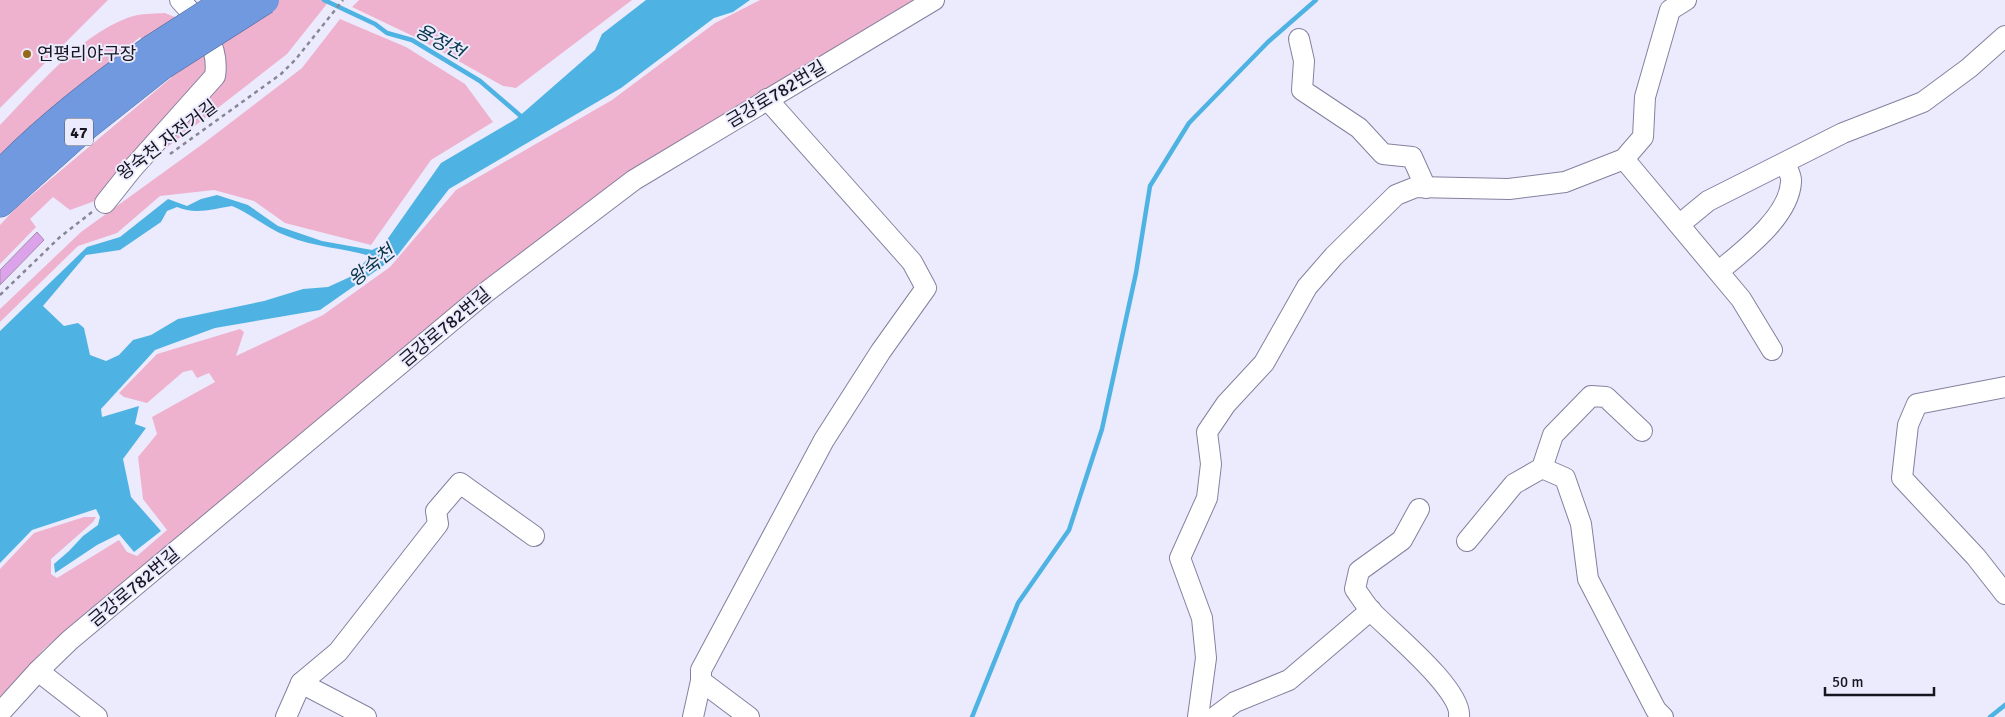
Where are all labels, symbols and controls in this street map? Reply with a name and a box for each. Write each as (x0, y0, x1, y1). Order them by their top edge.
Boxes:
water label: 용정천 (411, 19, 470, 66)
place label: 연평리야구장 (37, 43, 136, 65)
marker: 연평리야구장 (21, 48, 33, 60)
street label: 금강로782번길 (722, 56, 830, 132)
street label: 왕숙천 자전거길 (113, 95, 221, 185)
road number: 47 (65, 118, 93, 146)
water label: 왕숙천 (344, 239, 401, 292)
street label: 금강로782번길 (395, 283, 495, 371)
street label: 금강로782번길 (84, 543, 184, 631)
scale bar (1825, 664, 1934, 696)
text: 50 m (1832, 673, 1863, 691)

